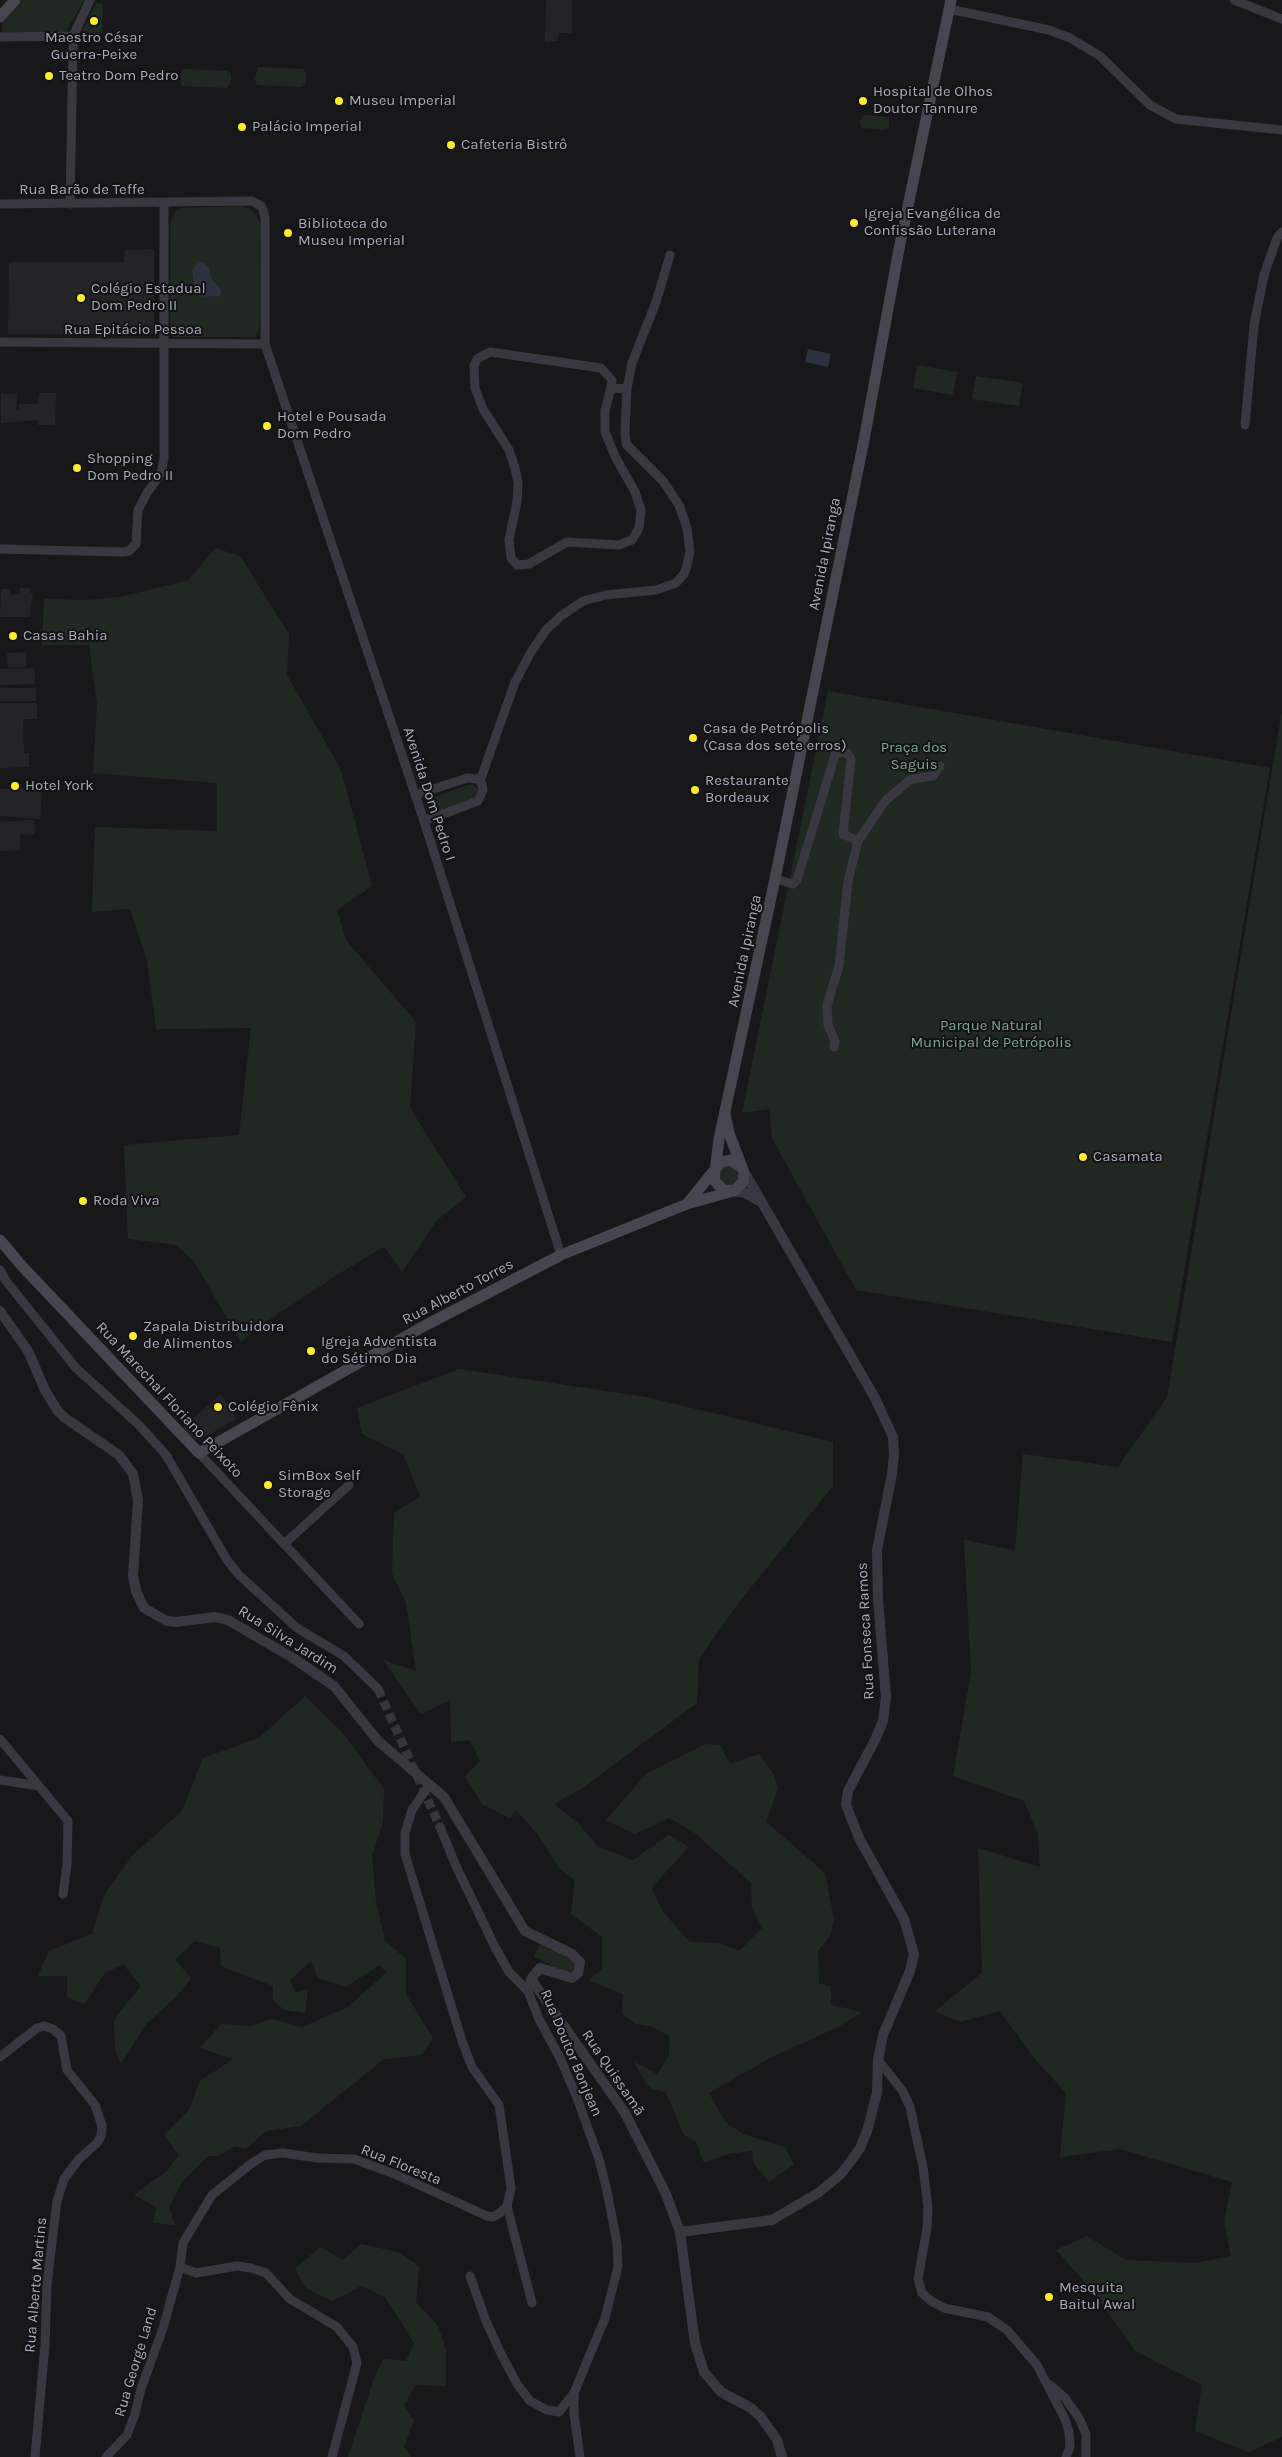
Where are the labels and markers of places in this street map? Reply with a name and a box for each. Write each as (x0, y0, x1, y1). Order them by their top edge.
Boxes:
marker: Maestro César Guerra-Peixe (88, 15, 100, 27)
place label: Maestro César Guerra-Peixe (45, 29, 143, 64)
place label: Teatro Dom Pedro (59, 67, 178, 85)
marker: Teatro Dom Pedro (43, 70, 55, 82)
place label: Hospital de Olhos Doutor Tannure (873, 83, 993, 118)
place label: Museu Imperial (349, 92, 456, 110)
marker: Museu Imperial (333, 95, 345, 107)
marker: Hospital de Olhos Doutor Tannure (857, 95, 869, 107)
place label: Palácio Imperial (252, 118, 362, 136)
marker: Palácio Imperial (236, 121, 248, 133)
place label: Cafeteria Bistrô (461, 136, 567, 154)
marker: Cafeteria Bistrô (445, 139, 457, 151)
place label: Igreja Evangélica de Confissão Luterana (864, 205, 1001, 240)
place label: Biblioteca do Museu Imperial (298, 215, 405, 250)
marker: Igreja Evangélica de Confissão Luterana (848, 217, 860, 229)
marker: Biblioteca do Museu Imperial (282, 227, 294, 239)
place label: Colégio Estadual Dom Pedro II (91, 280, 206, 315)
marker: Colégio Estadual Dom Pedro II (75, 292, 87, 304)
place label: Hotel e Pousada Dom Pedro (277, 408, 386, 443)
marker: Hotel e Pousada Dom Pedro (261, 420, 273, 432)
place label: Shopping Dom Pedro II (87, 450, 173, 485)
marker: Shopping Dom Pedro II (71, 462, 83, 474)
place label: Casas Bahia (23, 627, 107, 645)
marker: Casas Bahia (7, 630, 19, 642)
place label: Casa de Petrópolis (Casa dos sete erros) (703, 720, 846, 755)
marker: Casa de Petrópolis (Casa dos sete erros) (687, 732, 699, 744)
place label: Restaurante Bordeaux (705, 772, 789, 807)
place label: Hotel York (25, 777, 94, 795)
marker: Hotel York (9, 780, 21, 792)
marker: Restaurante Bordeaux (689, 784, 701, 796)
place label: Casamata (1093, 1148, 1163, 1166)
marker: Casamata (1077, 1151, 1089, 1163)
place label: Roda Viva (93, 1192, 160, 1210)
marker: Roda Viva (77, 1195, 89, 1207)
place label: Zapala Distribuidora de Alimentos (143, 1318, 284, 1353)
marker: Zapala Distribuidora de Alimentos (127, 1330, 139, 1342)
place label: Igreja Adventista do Sétimo Dia (321, 1333, 437, 1368)
marker: Igreja Adventista do Sétimo Dia (305, 1345, 317, 1357)
place label: Colégio Fênix (228, 1398, 318, 1416)
marker: Colégio Fênix (212, 1401, 224, 1413)
place label: SimBox Self Storage (278, 1467, 360, 1502)
marker: SimBox Self Storage (262, 1479, 274, 1491)
place label: Mesquita Baitul Awal (1059, 2279, 1135, 2314)
marker: Mesquita Baitul Awal (1043, 2291, 1055, 2303)

